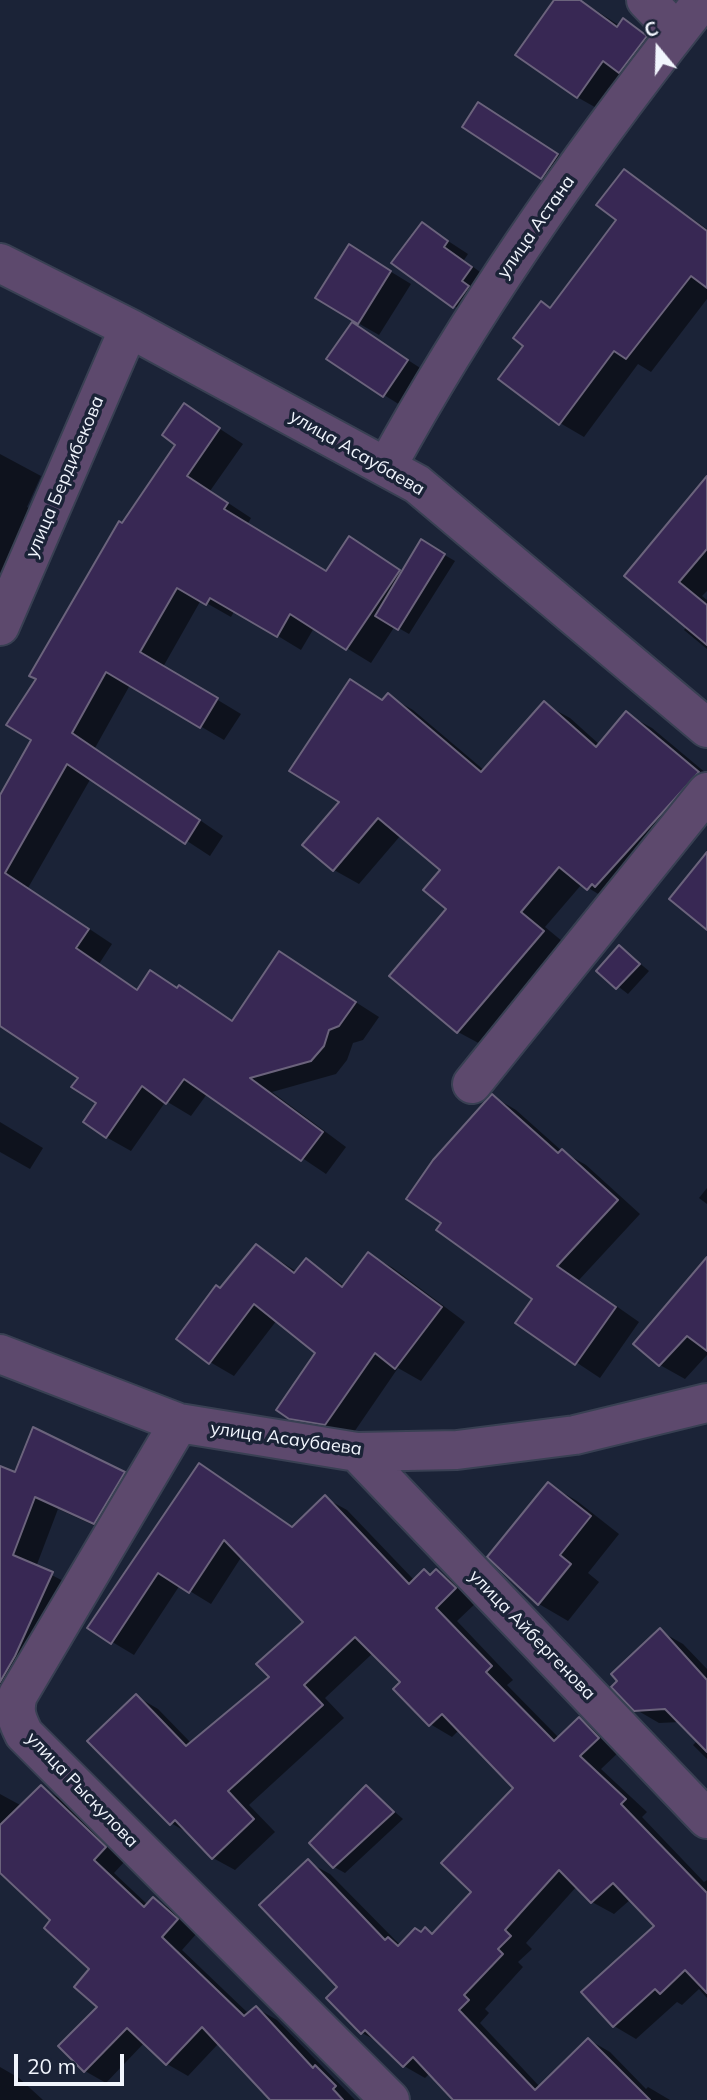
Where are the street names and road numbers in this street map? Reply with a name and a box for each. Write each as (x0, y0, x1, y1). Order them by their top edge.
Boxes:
street label: улица Астана (493, 171, 579, 283)
street label: улица Бердибекова (21, 393, 109, 561)
street label: улица Асаубаева (286, 405, 428, 501)
street label: улица Асаубаева (209, 1418, 363, 1460)
street label: улица Айбергенова (464, 1565, 600, 1705)
street label: улица Рыскулова (21, 1728, 143, 1852)

